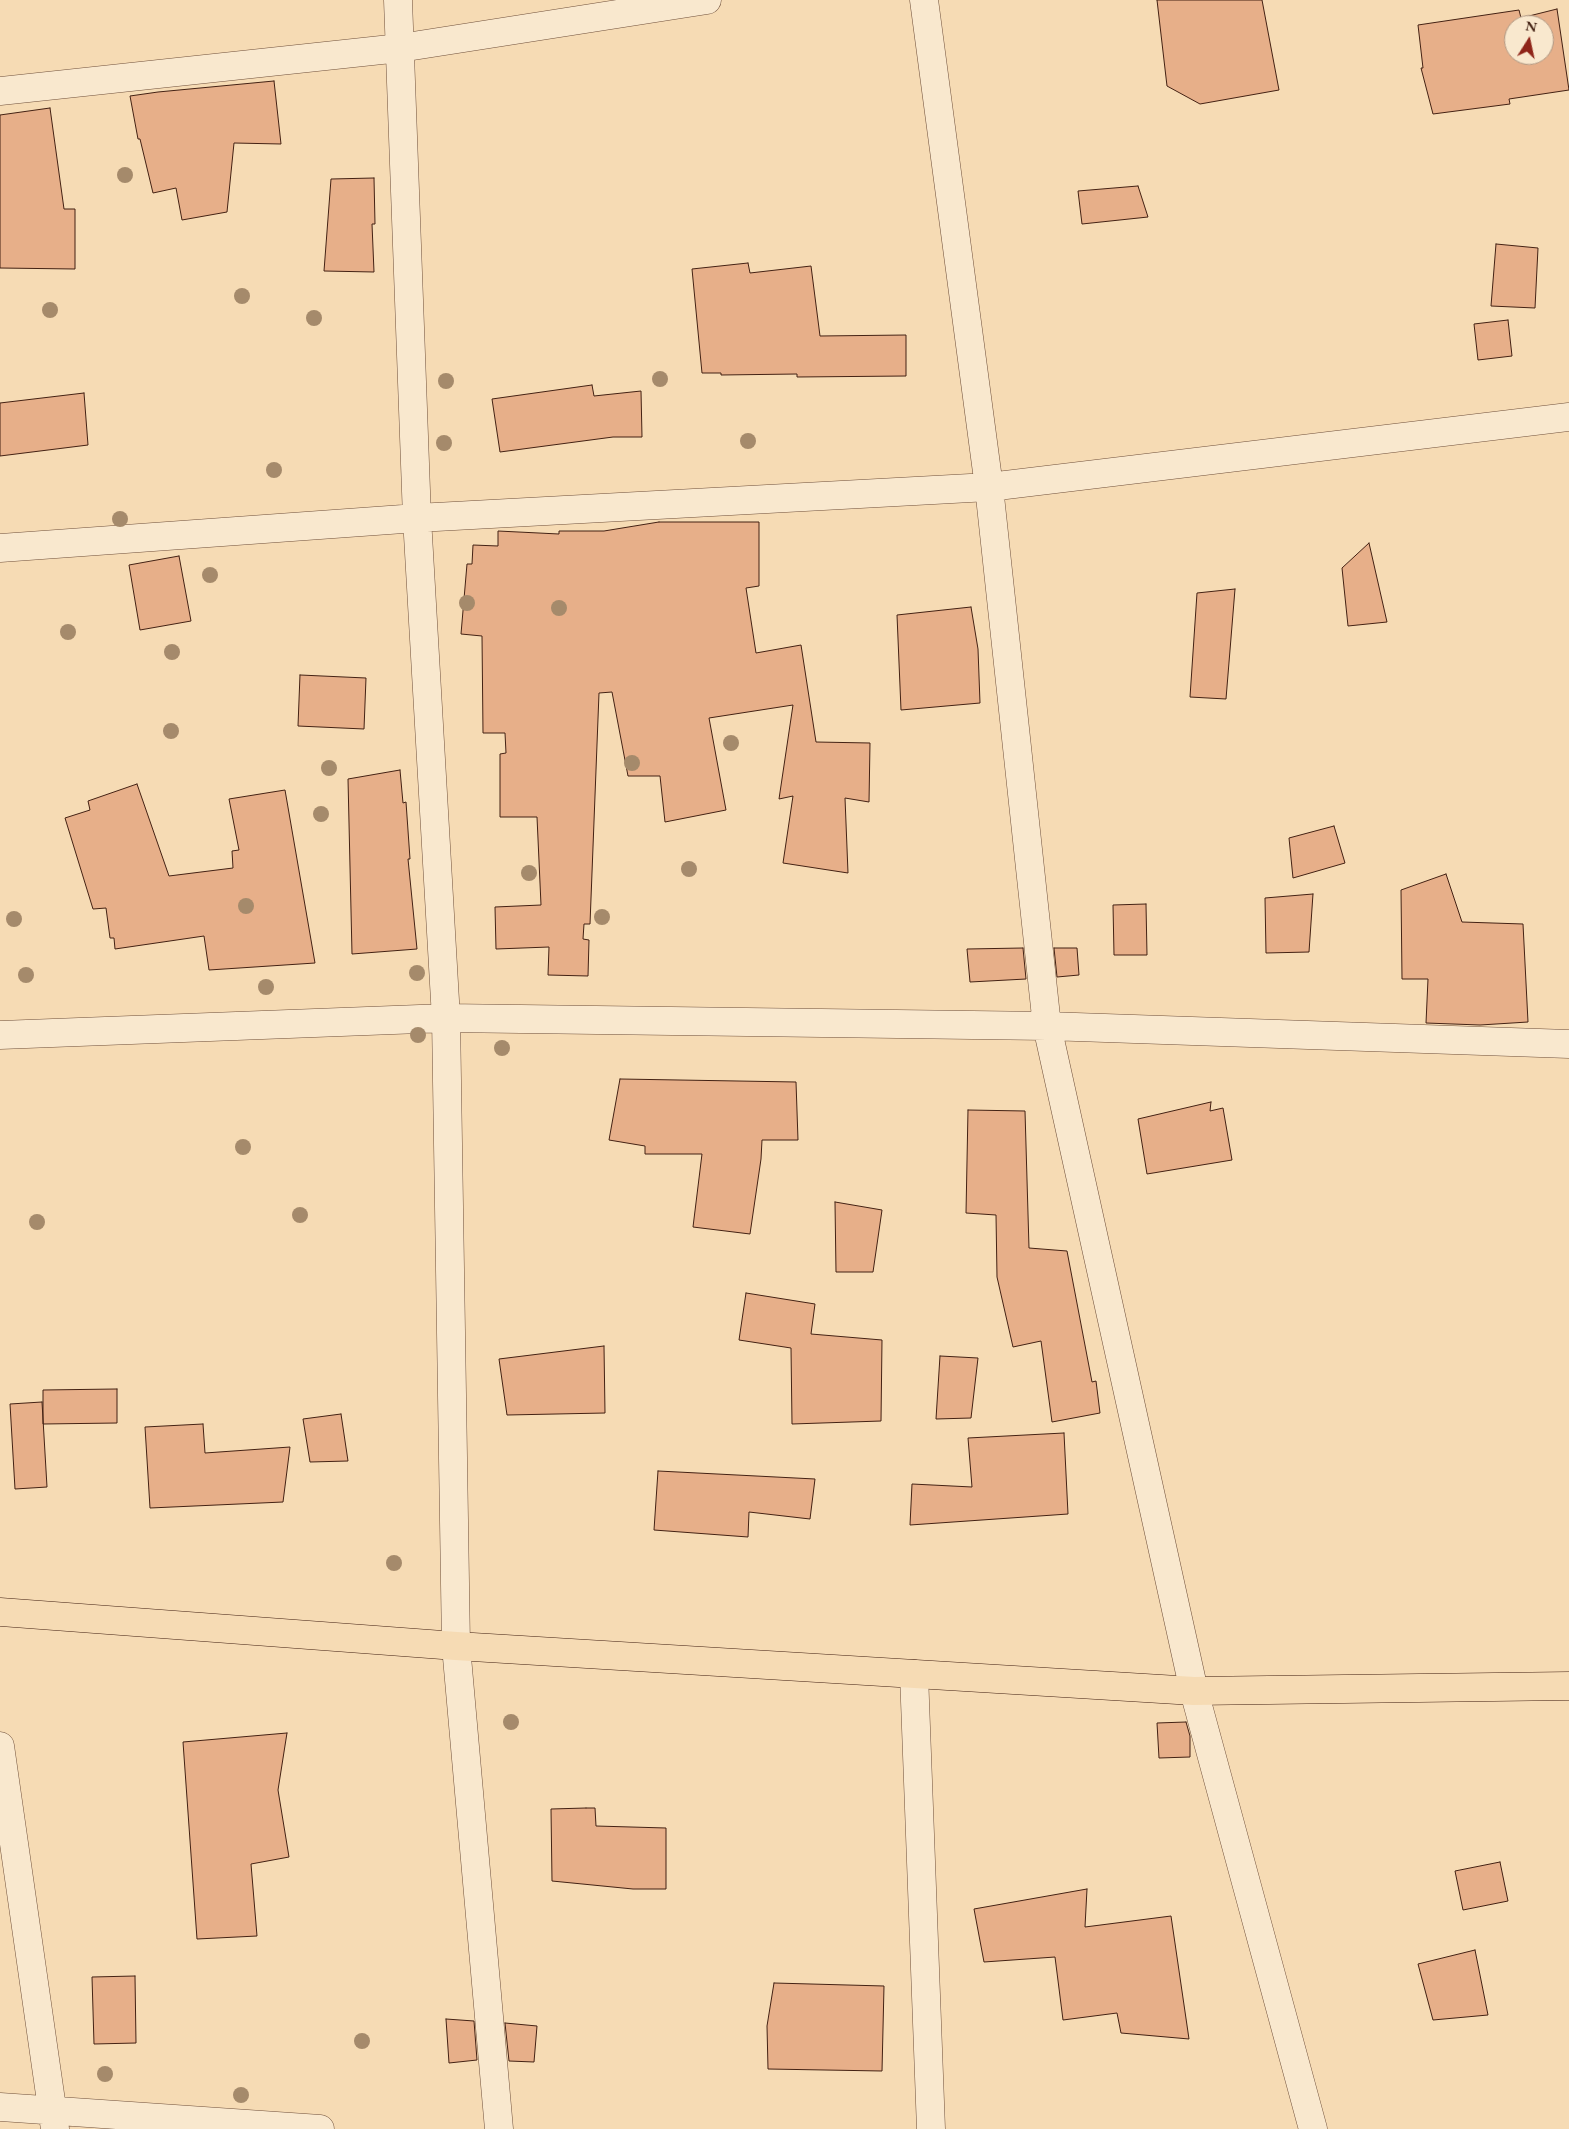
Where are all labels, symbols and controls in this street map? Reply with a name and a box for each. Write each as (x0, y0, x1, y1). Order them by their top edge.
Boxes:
north arrow (1504, 15, 1554, 65)
text: N (1524, 16, 1539, 36)

